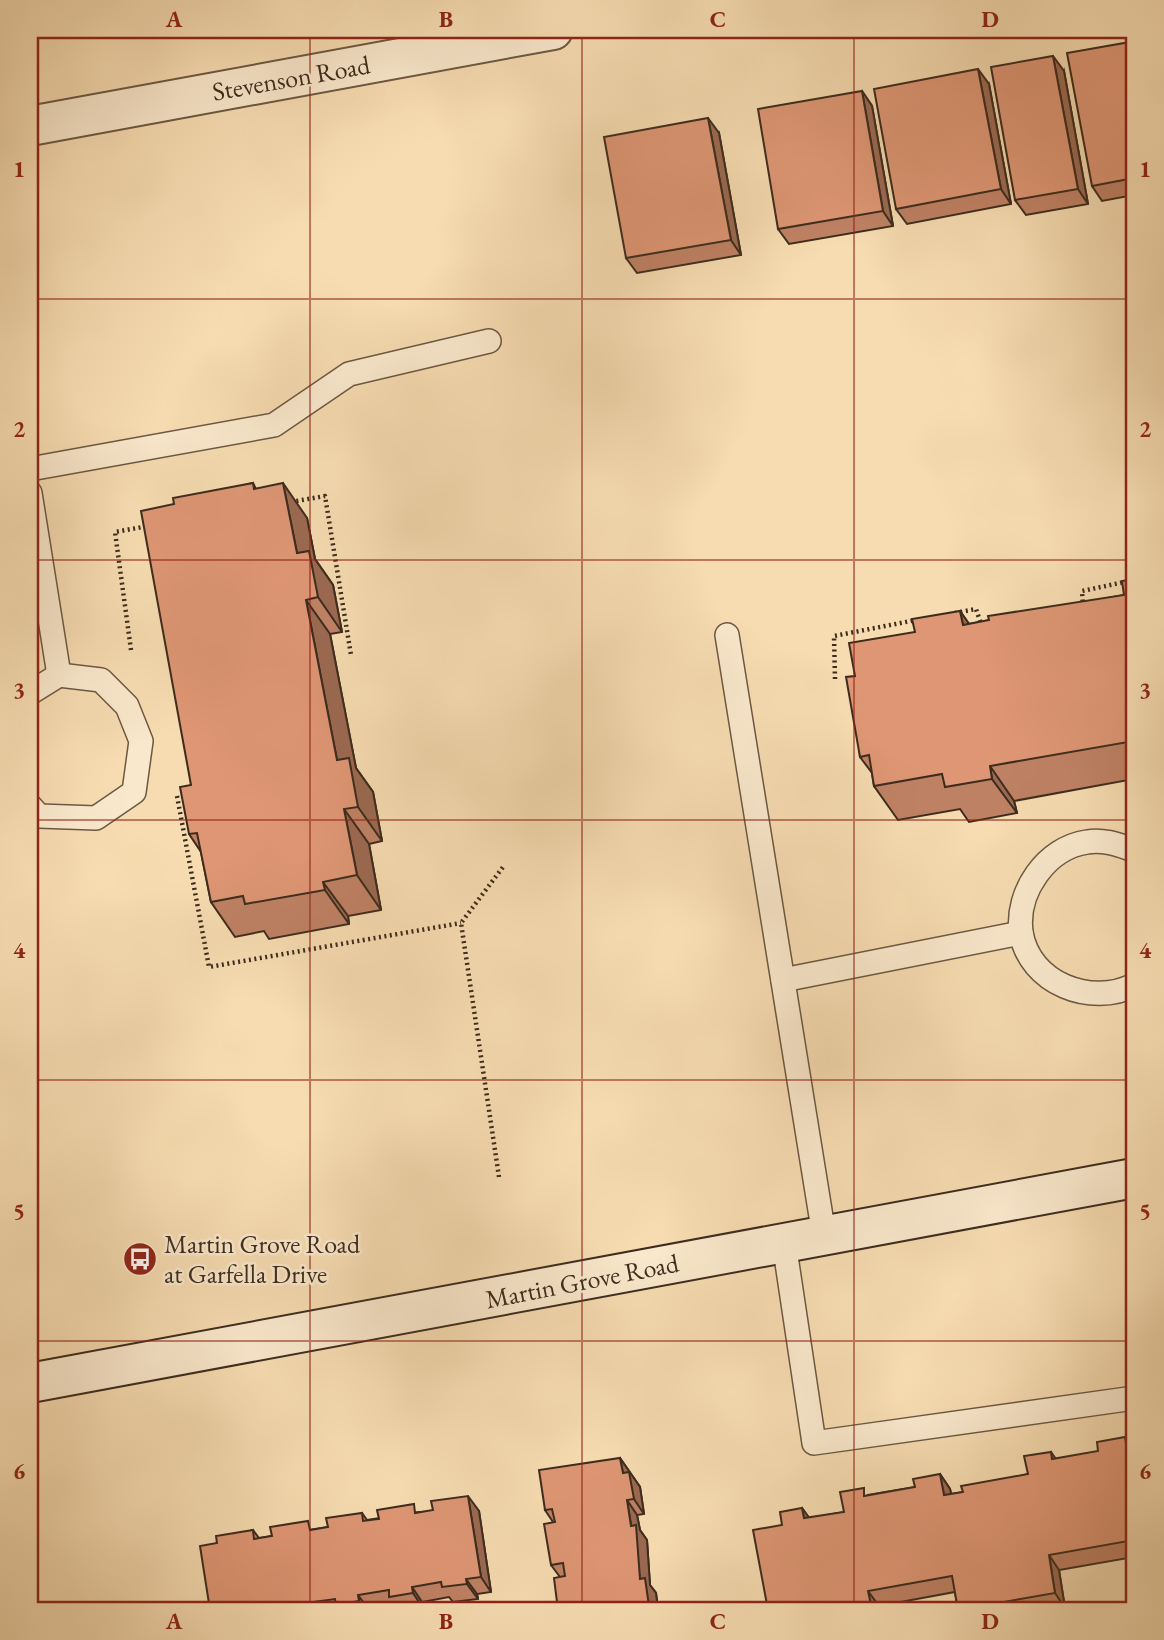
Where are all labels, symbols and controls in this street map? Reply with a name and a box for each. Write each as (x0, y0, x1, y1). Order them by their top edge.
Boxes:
text: A (165, 4, 183, 34)
text: B (439, 4, 453, 34)
text: C (710, 4, 726, 34)
text: D (981, 4, 999, 34)
street label: Stevenson Road (209, 47, 373, 109)
text: 1 (13, 154, 25, 184)
text: 1 (1139, 154, 1151, 184)
text: 2 (13, 414, 25, 444)
text: 2 (1139, 414, 1151, 444)
text: 3 (13, 675, 25, 705)
text: 3 (1139, 675, 1151, 705)
text: 4 (13, 935, 26, 965)
text: 4 (1139, 935, 1152, 965)
text: 5 (13, 1196, 25, 1226)
text: 5 (1139, 1196, 1151, 1226)
place label: Martin Grove Road at Garfella Drive (164, 1227, 361, 1291)
bus stop icon: Martin Grove Road at Garfella Drive (121, 1240, 159, 1278)
street label: Martin Grove Road (483, 1245, 682, 1316)
text: 6 (13, 1456, 25, 1486)
text: 6 (1139, 1456, 1151, 1486)
text: A (165, 1606, 183, 1636)
text: B (439, 1606, 453, 1636)
text: C (710, 1606, 726, 1636)
text: D (981, 1606, 999, 1636)

